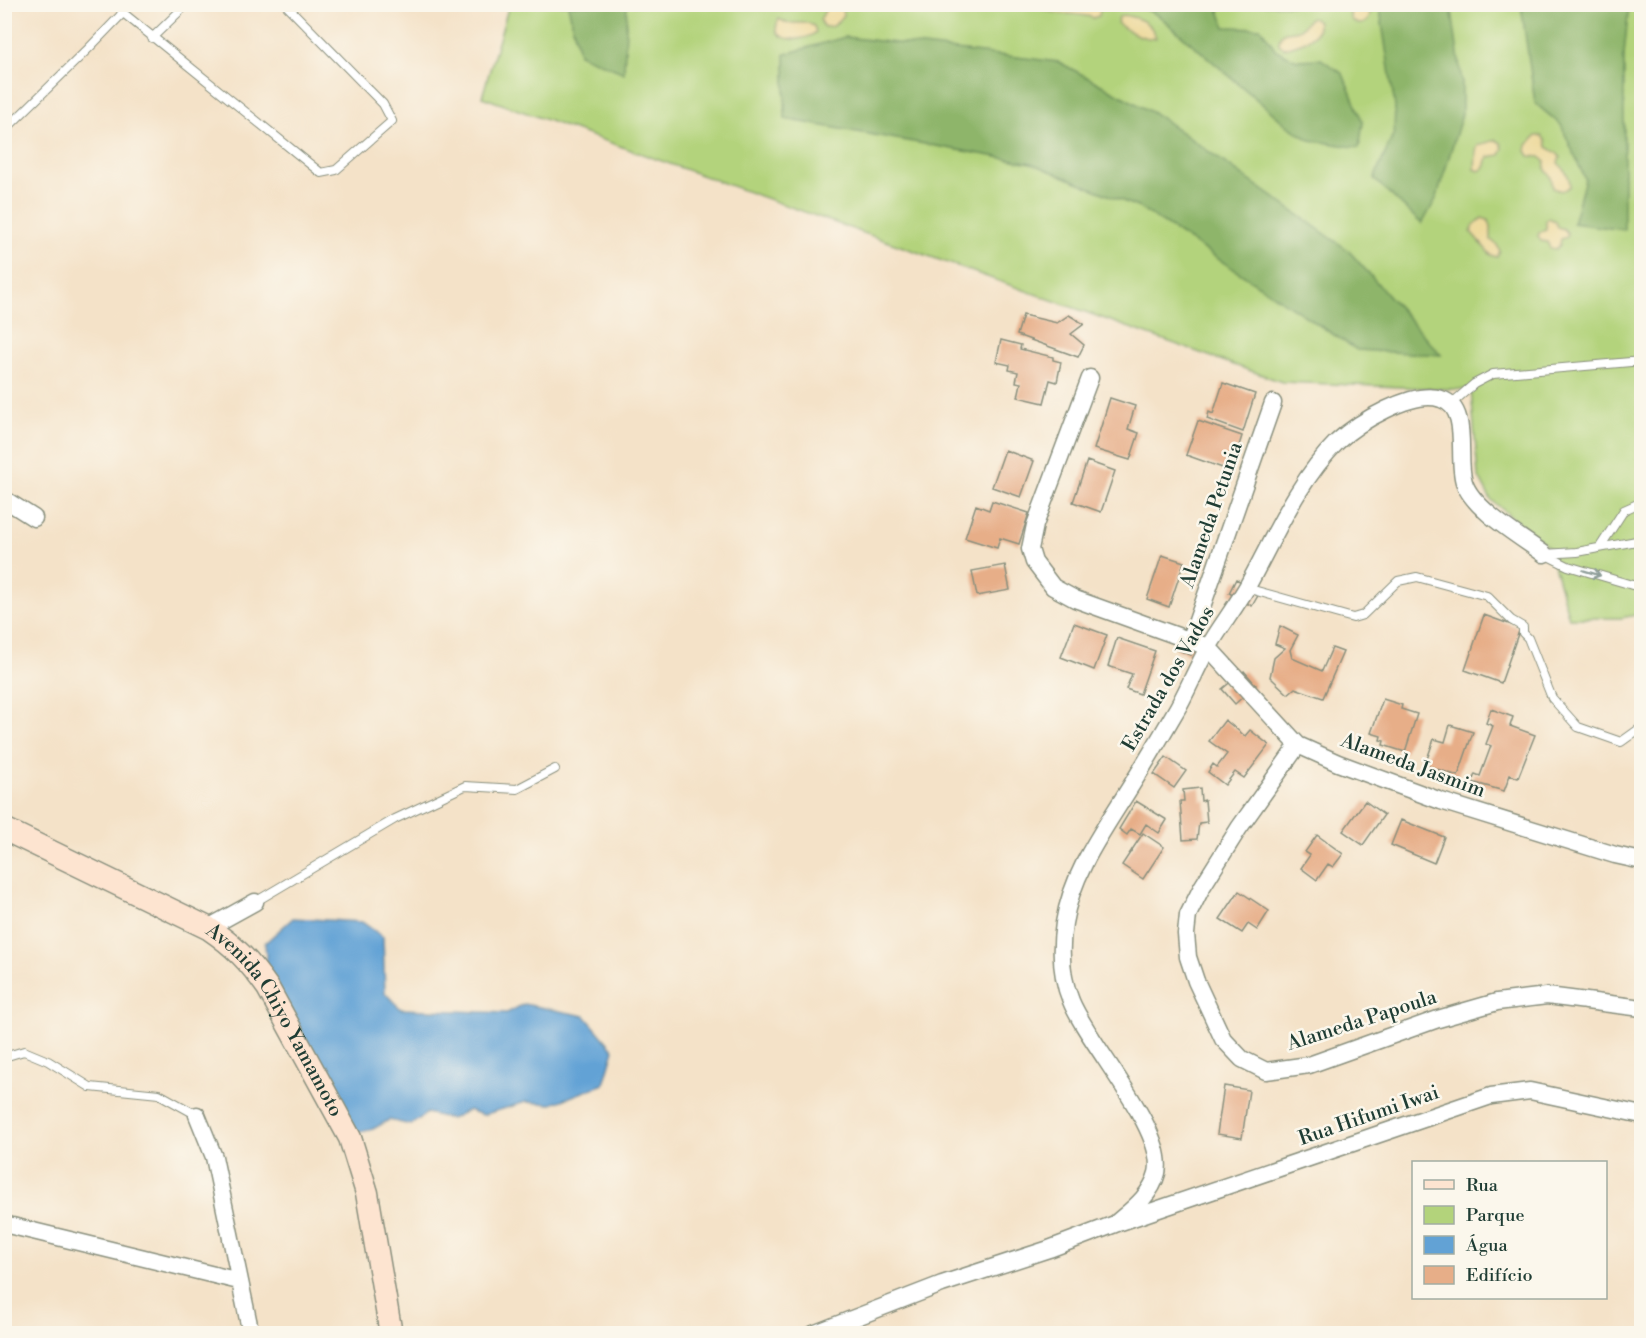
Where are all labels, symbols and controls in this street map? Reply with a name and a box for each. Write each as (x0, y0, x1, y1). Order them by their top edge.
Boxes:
street label: Alameda Petunia (1175, 438, 1249, 592)
one-way arrow (1582, 568, 1601, 579)
street label: Estrada dos Vados (1117, 602, 1221, 756)
street label: Alameda Jasmim (1336, 728, 1489, 804)
street label: Avenida Chiyo Yamamoto (200, 917, 348, 1121)
street label: Alameda Papoula (1283, 985, 1441, 1057)
street label: Rua Hifumi Iwai (1295, 1080, 1443, 1152)
legend (1412, 1161, 1607, 1299)
text: Rua (1466, 1174, 1499, 1197)
text: Parque (1466, 1204, 1525, 1227)
text: Água (1465, 1234, 1508, 1257)
text: Edifício (1466, 1264, 1533, 1287)

